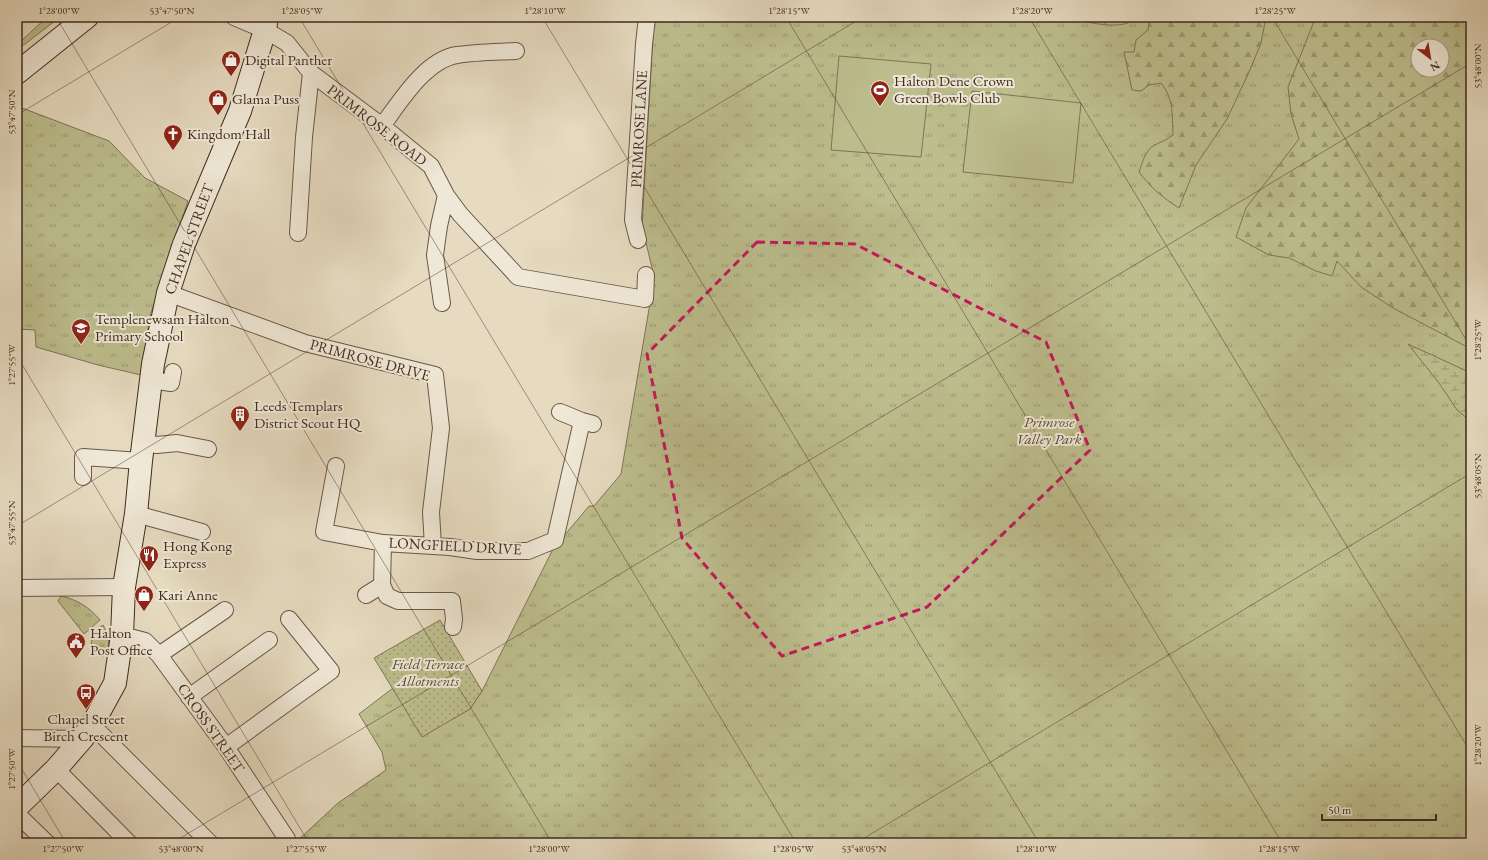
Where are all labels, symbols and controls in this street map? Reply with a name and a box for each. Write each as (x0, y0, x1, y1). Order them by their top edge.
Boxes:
text: 1°28'00"W (38, 4, 81, 17)
text: 53°47'50"N (150, 4, 195, 17)
text: 1°28'05"W (281, 4, 324, 17)
text: 1°28'10"W (524, 4, 567, 17)
text: 1°28'15"W (768, 4, 811, 17)
text: 1°28'20"W (1011, 4, 1054, 17)
text: 1°28'25"W (1254, 4, 1297, 17)
north arrow (1410, 38, 1450, 78)
text: 53°48'00"N (1471, 43, 1484, 88)
shop icon: Digital Panther (220, 49, 242, 77)
place label: Digital Panther (245, 50, 332, 69)
text: N (1428, 58, 1443, 75)
street label: PRIMROSE LANE (626, 69, 651, 188)
place label: Halton Dene Crown Green Bowls Club (894, 71, 1014, 107)
sports icon: Halton Dene Crown Green Bowls Club (869, 79, 891, 107)
street label: PRIMROSE ROAD (324, 80, 431, 170)
shop icon: Glama Puss (207, 88, 229, 116)
text: 53°47'50"N (5, 89, 18, 134)
place label: Glama Puss (232, 89, 299, 108)
church icon: Kingdom Hall (162, 123, 184, 151)
place label: Kingdom Hall (187, 124, 271, 143)
street label: CHAPEL STREET (160, 180, 218, 297)
place label: Templenewsam Halton Primary School (95, 309, 229, 345)
school or university icon: Templenewsam Halton Primary School (70, 317, 92, 345)
text: 1°28'25"W (1471, 318, 1484, 361)
street label: PRIMROSE DRIVE (308, 334, 433, 385)
text: 1°27'55"W (5, 343, 18, 386)
place label: Leeds Templars District Scout HQ (254, 396, 363, 432)
building icon: Leeds Templars District Scout HQ (229, 404, 251, 432)
park label: Primrose Valley Park (1016, 412, 1082, 448)
text: 53°48'05"N (1471, 453, 1484, 498)
text: 53°47'55"N (5, 500, 18, 545)
street label: LONGFIELD DRIVE (388, 533, 522, 558)
place label: Hong Kong Express (163, 536, 233, 572)
restaurant icon: Hong Kong Express (138, 544, 160, 572)
shop icon: Kari Anne (133, 584, 155, 612)
place label: Kari Anne (158, 585, 218, 604)
place label: Halton Post Office (90, 623, 152, 659)
public building icon: Halton Post Office (65, 631, 87, 659)
park label: Field Terrace Allotments (391, 654, 465, 690)
street label: CROSS STREET (174, 679, 250, 777)
bus stop icon: Chapel Street Birch Crescent (75, 682, 97, 710)
place label: Chapel Street Birch Crescent (44, 709, 129, 745)
text: 1°28'20"W (1471, 723, 1484, 766)
text: 1°27'50"W (5, 747, 18, 790)
scale bar (1322, 796, 1436, 822)
text: 50 m (1328, 802, 1352, 818)
text: 1°27'50"W (42, 842, 85, 855)
text: 53°48'00"N (159, 842, 204, 855)
text: 1°27'55"W (285, 842, 328, 855)
text: 1°28'00"W (528, 842, 571, 855)
text: 1°28'05"W (772, 842, 815, 855)
text: 53°48'05"N (842, 842, 887, 855)
text: 1°28'10"W (1015, 842, 1058, 855)
text: 1°28'15"W (1258, 842, 1301, 855)

